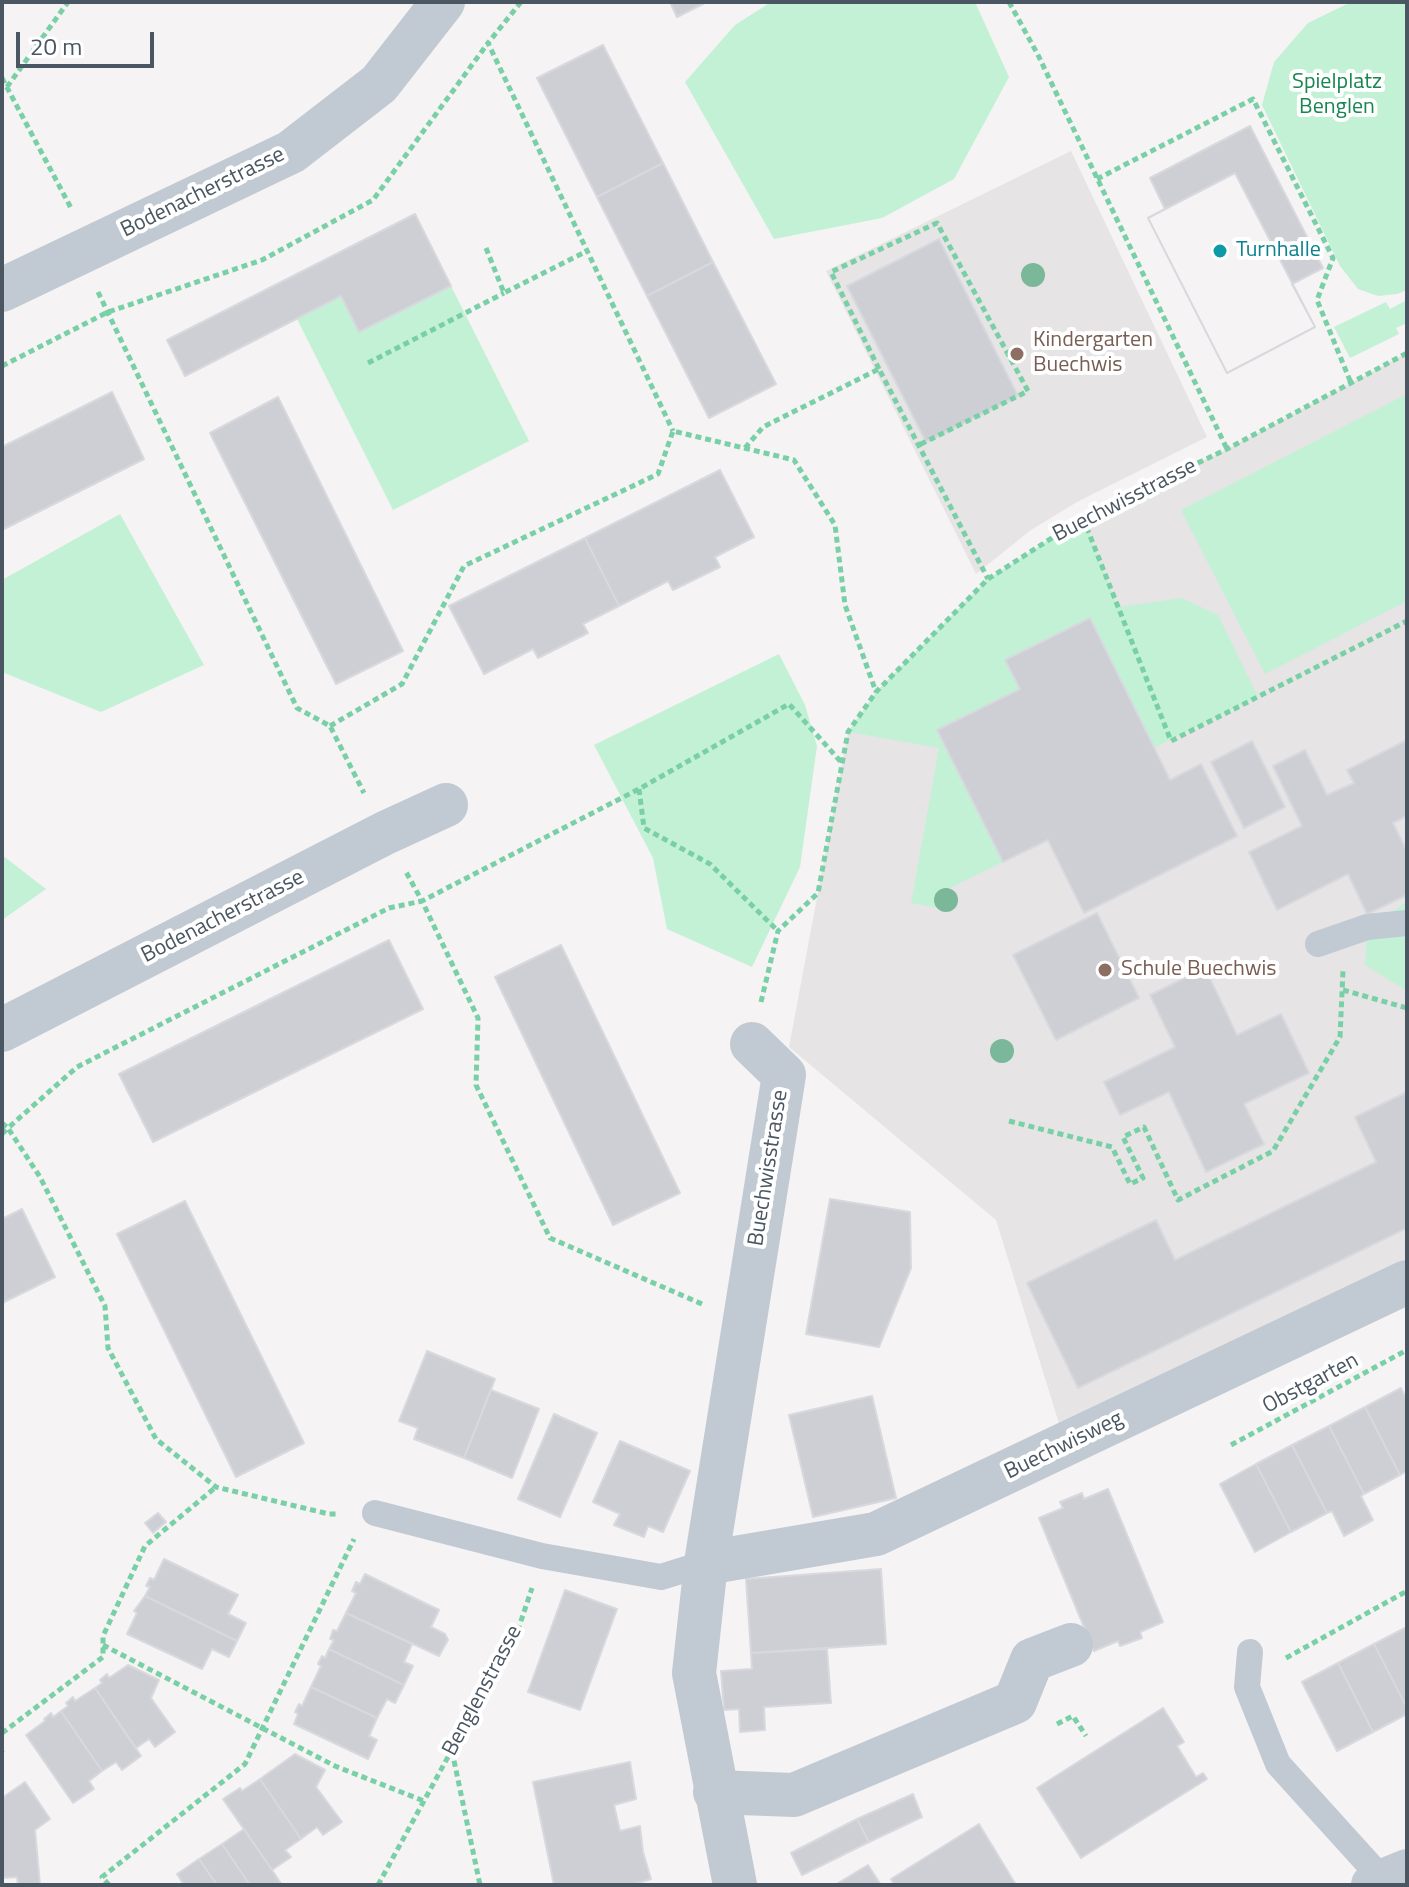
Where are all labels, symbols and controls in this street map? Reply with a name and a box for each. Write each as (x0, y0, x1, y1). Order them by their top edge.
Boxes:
scale bar (20, 16, 158, 66)
text: 20 m (30, 28, 82, 64)
park label: Spielplatz Benglen (1292, 70, 1382, 122)
street label: Bodenacherstrasse (117, 142, 289, 244)
place label: Turnhalle (1236, 238, 1321, 264)
marker: Turnhalle (1211, 242, 1229, 260)
place label: Kindergarten Buechwis (1033, 328, 1153, 380)
marker: Kindergarten Buechwis (1008, 345, 1026, 363)
street label: Buechwisstrasse (1049, 453, 1201, 549)
street label: Bodenacherstrasse (137, 865, 309, 969)
place label: Schule Buechwis (1121, 957, 1276, 983)
marker: Schule Buechwis (1096, 961, 1114, 979)
street label: Buechwisstrasse (744, 1088, 794, 1248)
street label: Obstgarten (1259, 1348, 1363, 1420)
street label: Buechwisweg (1000, 1406, 1128, 1486)
street label: Benglenstrasse (438, 1621, 528, 1761)

